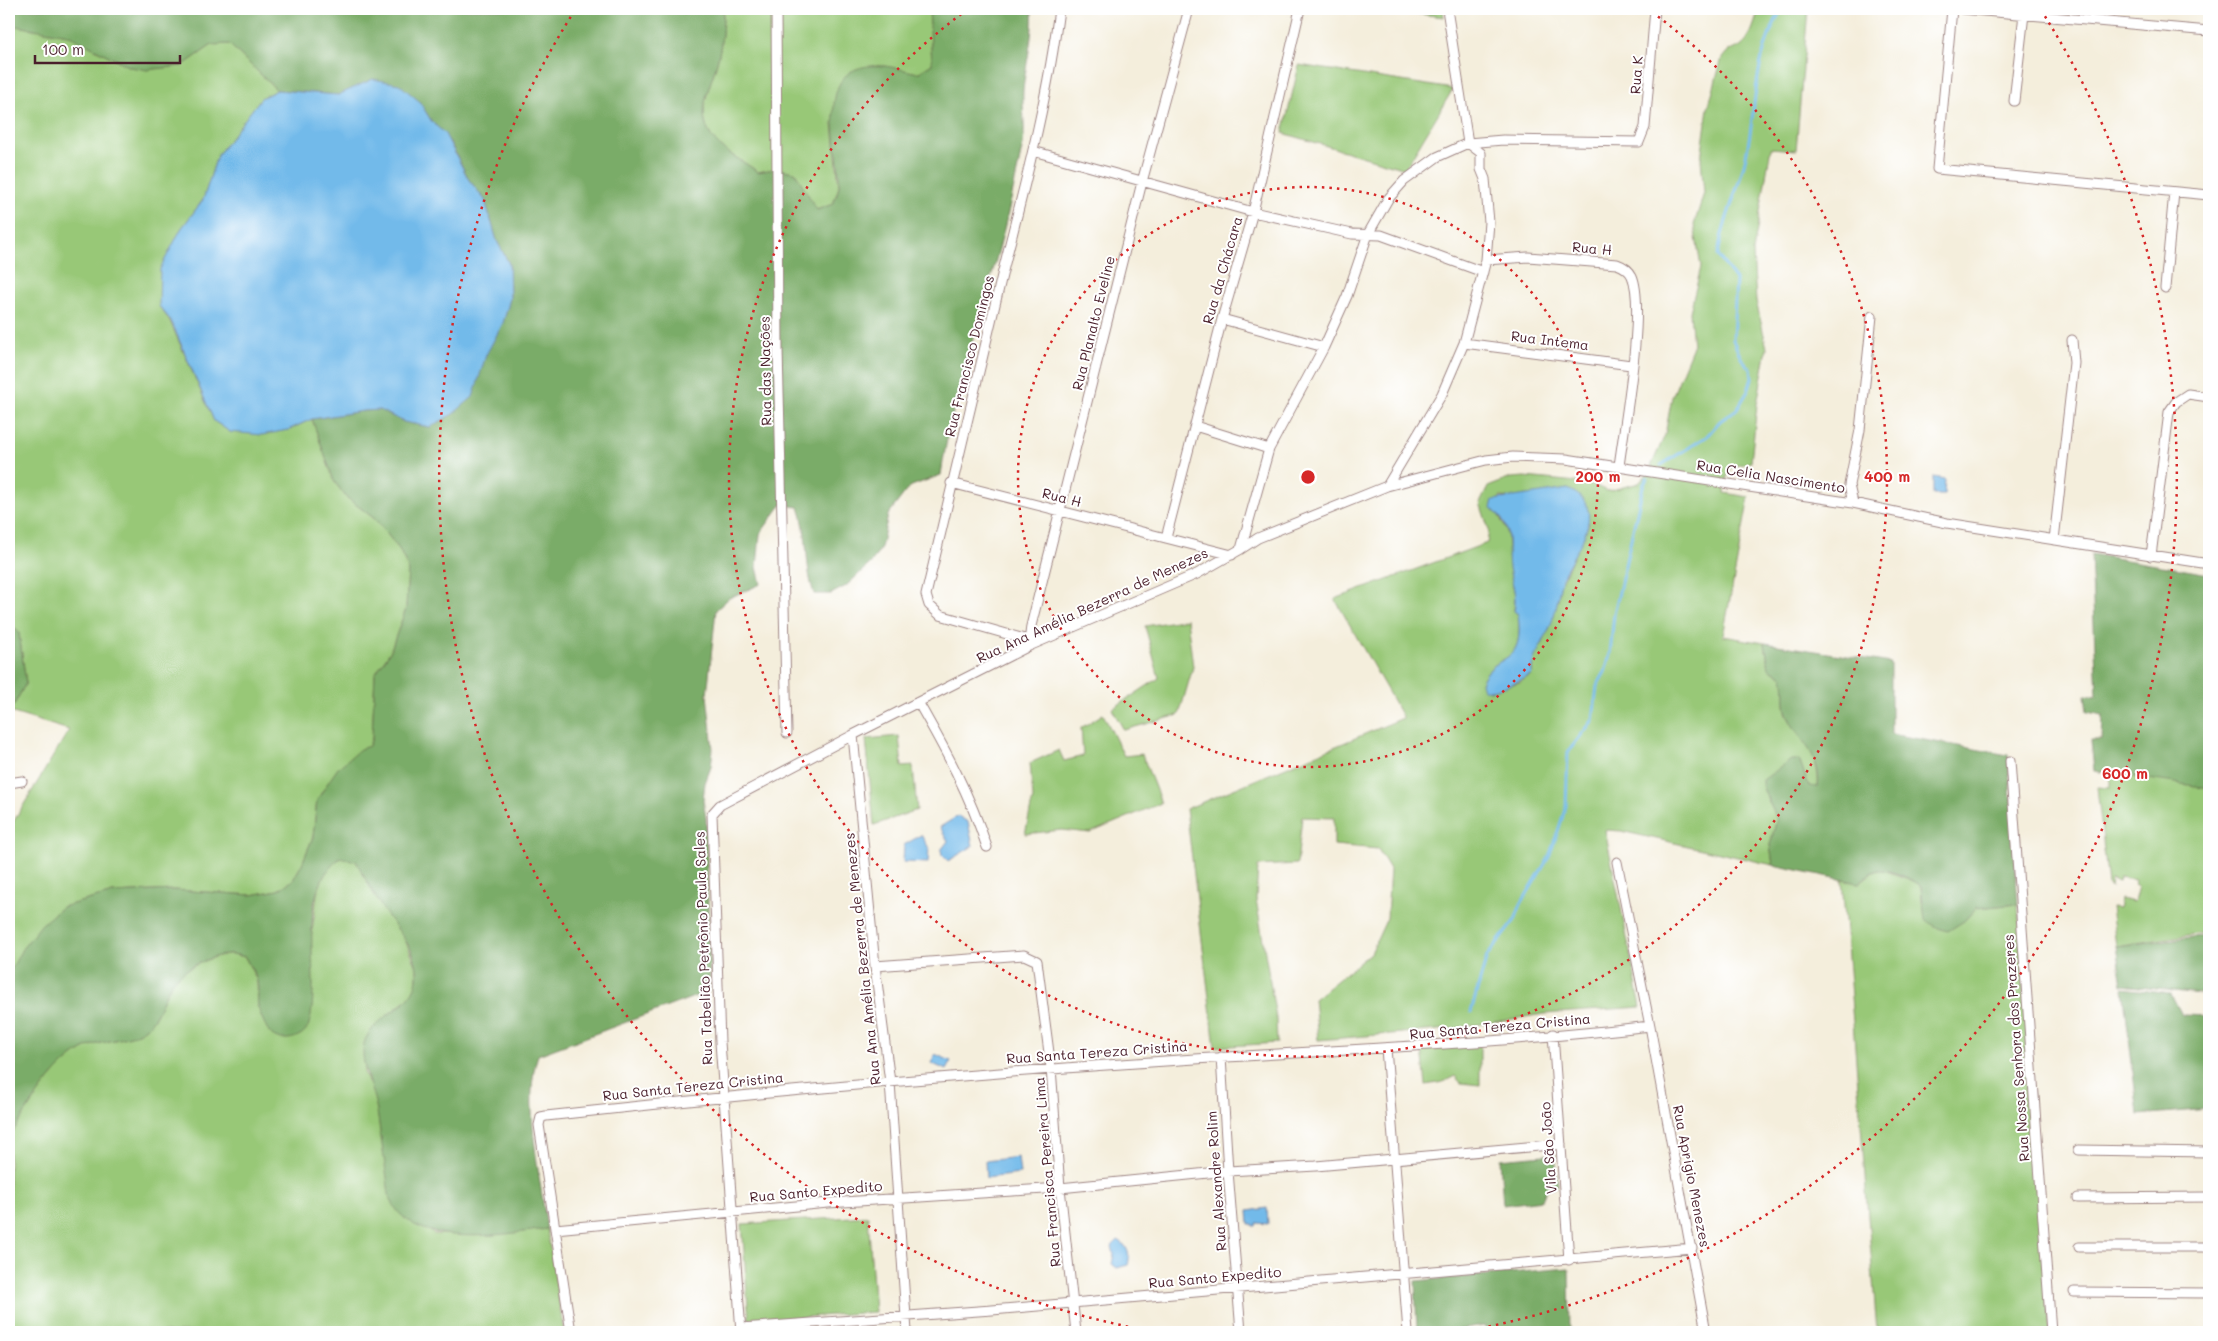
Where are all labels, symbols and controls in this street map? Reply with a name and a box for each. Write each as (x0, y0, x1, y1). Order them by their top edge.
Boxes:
scale bar (35, 32, 180, 64)
text: 100 m (42, 39, 84, 59)
street label: Rua K (1625, 55, 1647, 95)
street label: Rua da Chácara (1198, 214, 1246, 326)
street label: Rua H (1571, 237, 1613, 259)
street label: Rua Planalto Eveline (1067, 254, 1119, 392)
street label: Rua Francisco Domingos (940, 273, 998, 439)
street label: Rua das Nações (755, 316, 775, 426)
street label: Rua Intema (1510, 326, 1590, 354)
street label: Rua Celia Nascimento (1695, 455, 1847, 497)
text: 200 m (1576, 466, 1621, 486)
text: 400 m (1864, 466, 1910, 486)
centre of rings (1299, 468, 1317, 486)
street label: Rua H (1040, 483, 1084, 511)
street label: Rua Ana Amélia Bezerra de Menezes (973, 543, 1211, 667)
text: 600 m (2102, 763, 2148, 783)
street label: Rua Tabelião Petrônio Paula Sales (689, 831, 717, 1065)
street label: Rua Ana Amélia Bezerra de Menezes (839, 832, 885, 1086)
street label: Rua Nossa Senhora dos Prazeres (1999, 934, 2033, 1162)
street label: Rua Santa Tereza Cristina (1409, 1009, 1591, 1043)
street label: Rua Santa Tereza Cristina (1006, 1036, 1188, 1068)
street label: Rua Santa Tereza Cristina (602, 1067, 784, 1105)
street label: Rua Francisca Pereira Lima (1029, 1076, 1065, 1268)
street label: Vila São João (1535, 1101, 1561, 1195)
street label: Rua Aprigio Menezes (1669, 1103, 1715, 1249)
street label: Rua Alexandre Rolim (1202, 1110, 1230, 1252)
street label: Rua Santo Expedito (749, 1176, 883, 1206)
street label: Rua Santo Expedito (1148, 1262, 1282, 1292)

